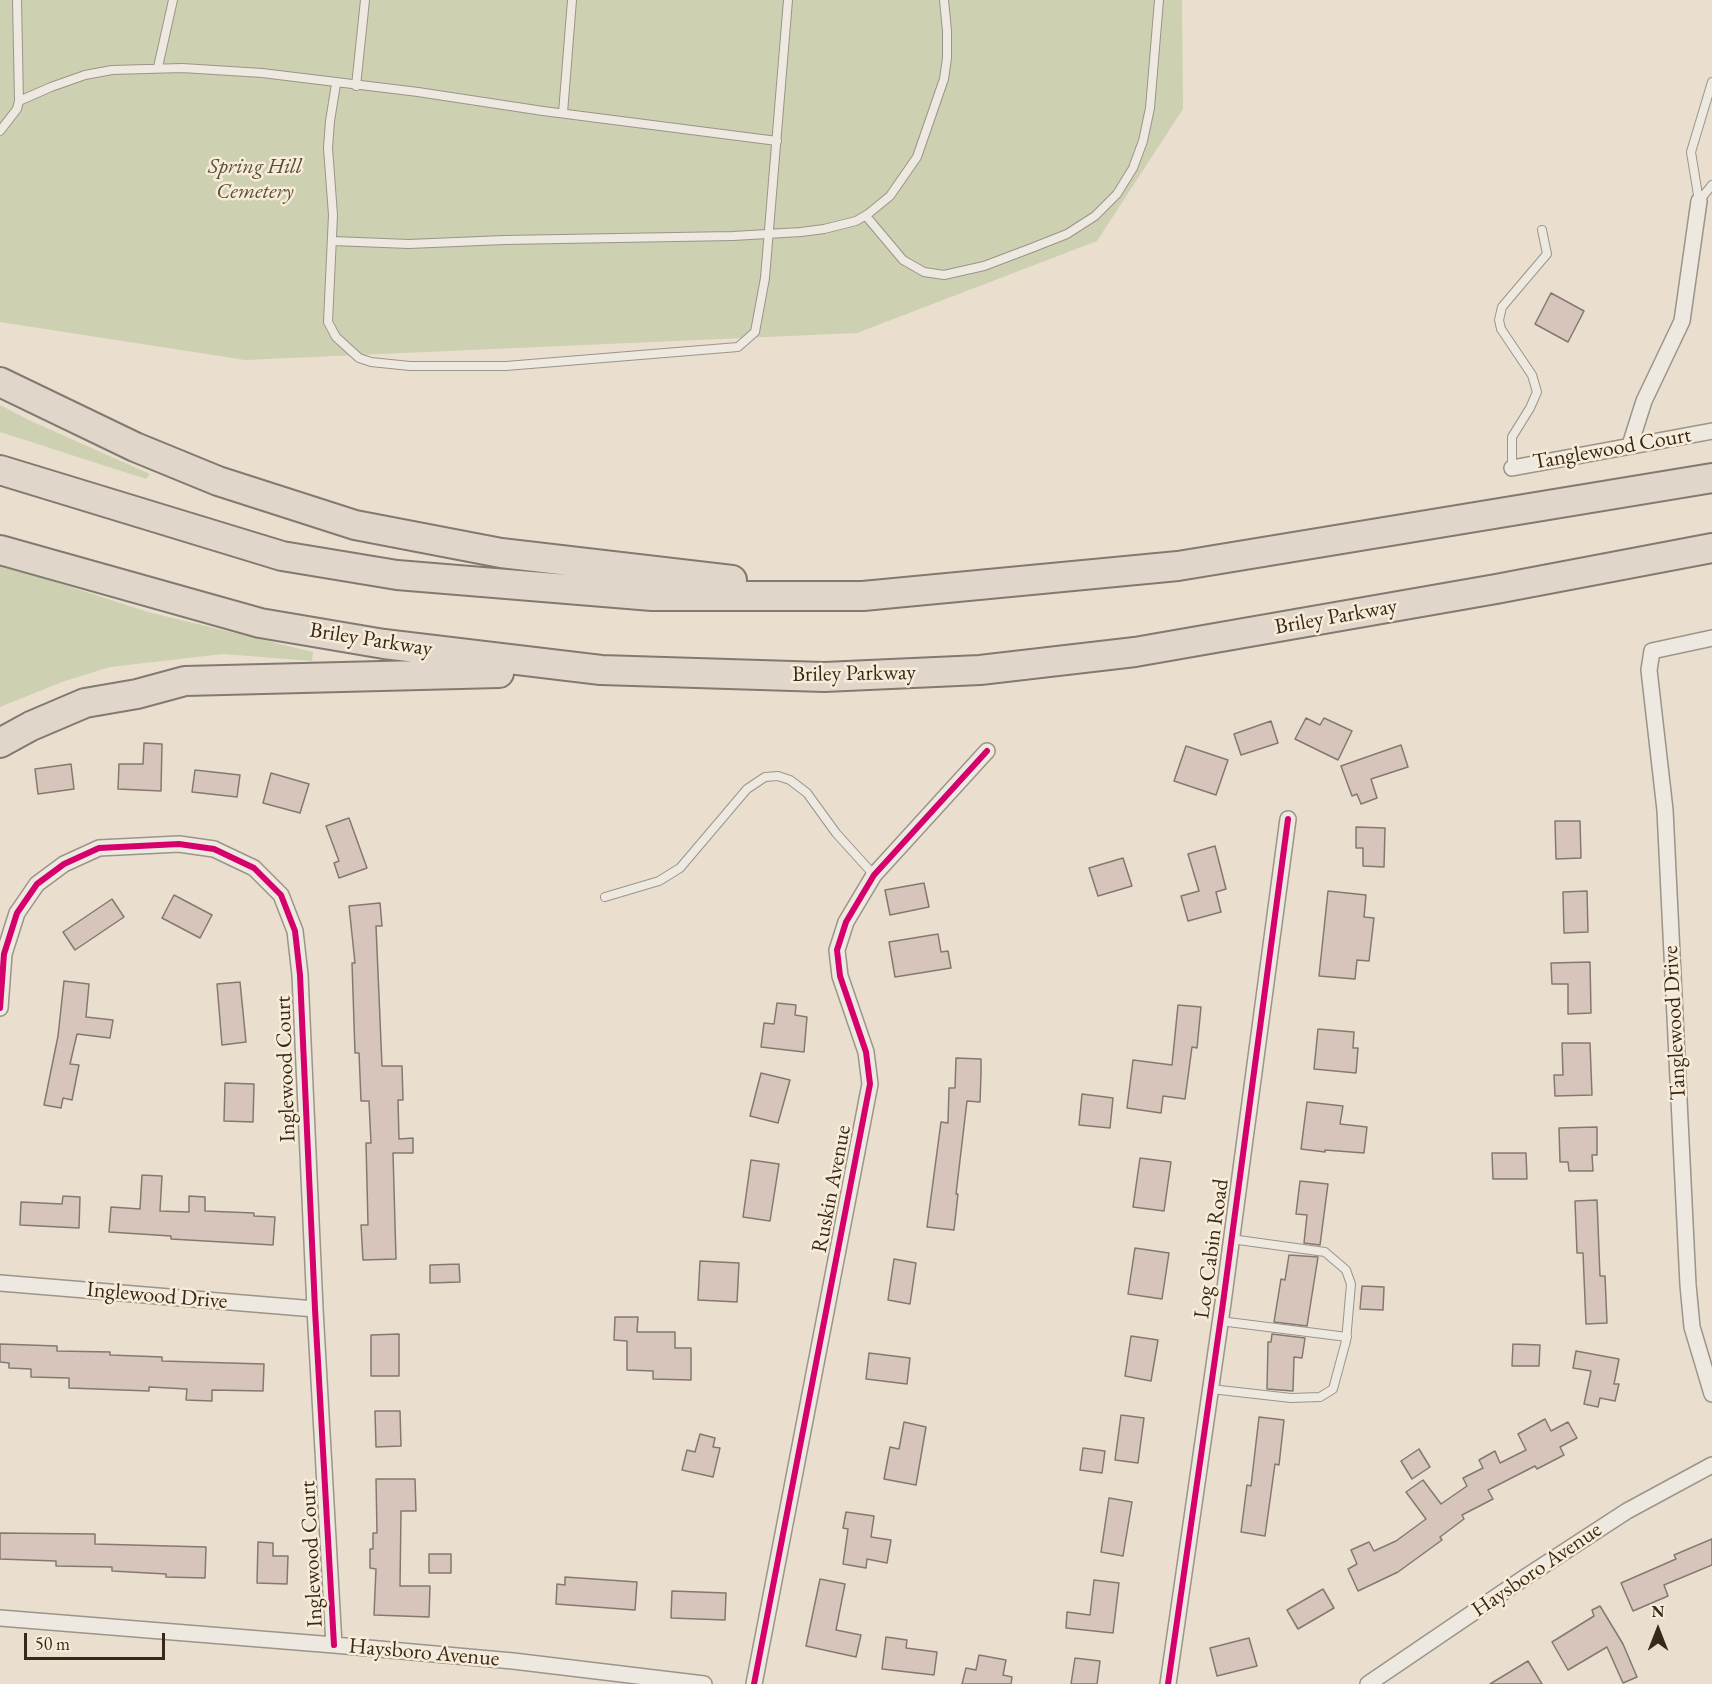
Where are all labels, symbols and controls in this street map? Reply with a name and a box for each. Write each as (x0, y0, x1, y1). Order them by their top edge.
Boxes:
park label: Spring Hill Cemetery (208, 154, 302, 206)
street label: Tanglewood Court (1531, 422, 1693, 476)
street label: Briley Parkway (1273, 593, 1399, 641)
street label: Briley Parkway (308, 617, 434, 663)
street label: Briley Parkway (792, 660, 916, 688)
street label: Tanglewood Drive (1658, 945, 1692, 1101)
street label: Inglewood Court (270, 995, 302, 1143)
street label: Ruskin Avenue (807, 1123, 857, 1255)
street label: Log Cabin Road (1189, 1177, 1235, 1321)
street label: Inglewood Drive (85, 1277, 229, 1315)
street label: Inglewood Court (295, 1480, 329, 1628)
street label: Haysboro Avenue (1467, 1517, 1607, 1623)
north arrow (1628, 1600, 1688, 1660)
text: N (1652, 1601, 1664, 1622)
scale bar (27, 1621, 168, 1659)
text: 50 m (35, 1632, 70, 1655)
street label: Haysboro Avenue (348, 1633, 500, 1673)

